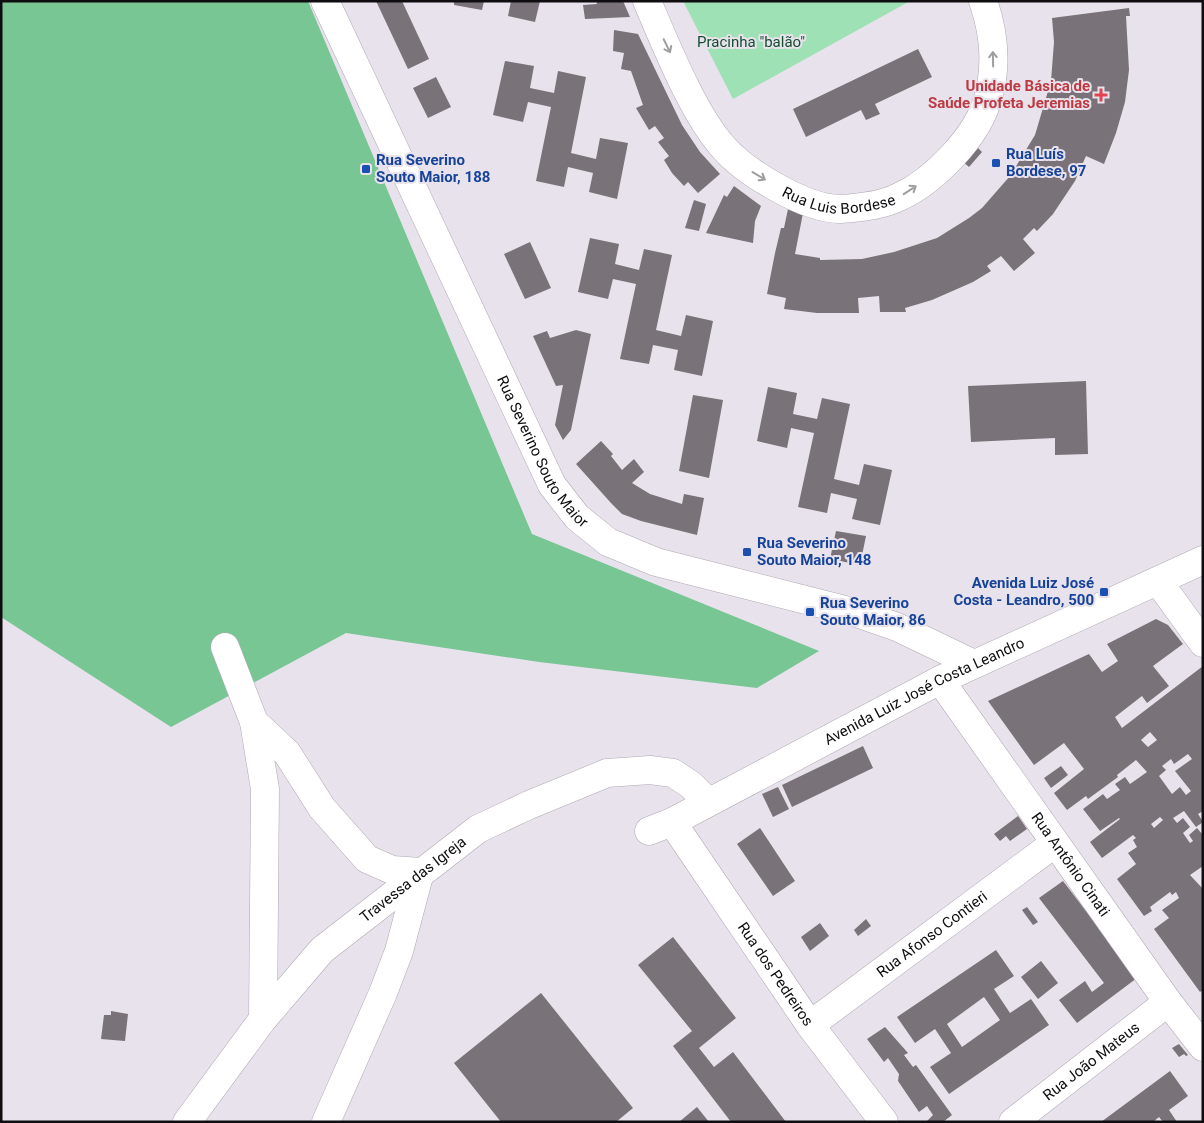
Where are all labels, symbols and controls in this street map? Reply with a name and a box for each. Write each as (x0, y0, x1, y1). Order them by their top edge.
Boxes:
park label: Pracinha "balão" (697, 33, 805, 51)
one-way arrow (662, 38, 672, 53)
one-way arrow (988, 51, 998, 68)
place label: Unidade Básica de Saúde Profeta Jeremias (928, 77, 1090, 112)
marker: Unidade Básica de Saúde Profeta Jeremias (1094, 88, 1108, 102)
place label: Rua Luís Bordese, 97 (1006, 145, 1086, 180)
place label: Rua Severino Souto Maior, 188 (376, 151, 490, 186)
marker: Rua Luís Bordese, 97 (990, 157, 1002, 169)
marker: Rua Severino Souto Maior, 188 (360, 163, 372, 175)
one-way arrow (751, 171, 765, 181)
street label: Rua Luis Bordese (779, 183, 898, 218)
one-way arrow (903, 185, 917, 195)
street label: Rua Severino Souto Maior (493, 373, 592, 531)
place label: Rua Severino Souto Maior, 148 (757, 534, 871, 569)
marker: Rua Severino Souto Maior, 148 (741, 546, 753, 558)
place label: Avenida Luiz José Costa - Leandro, 500 (953, 574, 1094, 609)
marker: Avenida Luiz José Costa - Leandro, 500 (1098, 586, 1110, 598)
place label: Rua Severino Souto Maior, 86 (820, 594, 926, 629)
marker: Rua Severino Souto Maior, 86 (804, 606, 816, 618)
street label: Avenida Luiz José Costa Leandro (821, 634, 1027, 749)
street label: Rua Antônio Cinati (1028, 809, 1114, 920)
street label: Travessa das Igreja (356, 833, 470, 926)
street label: Rua Afonso Contieri (873, 887, 991, 981)
street label: Rua dos Pedreiros (734, 919, 817, 1030)
street label: Rua João Mateus (1040, 1018, 1143, 1104)

